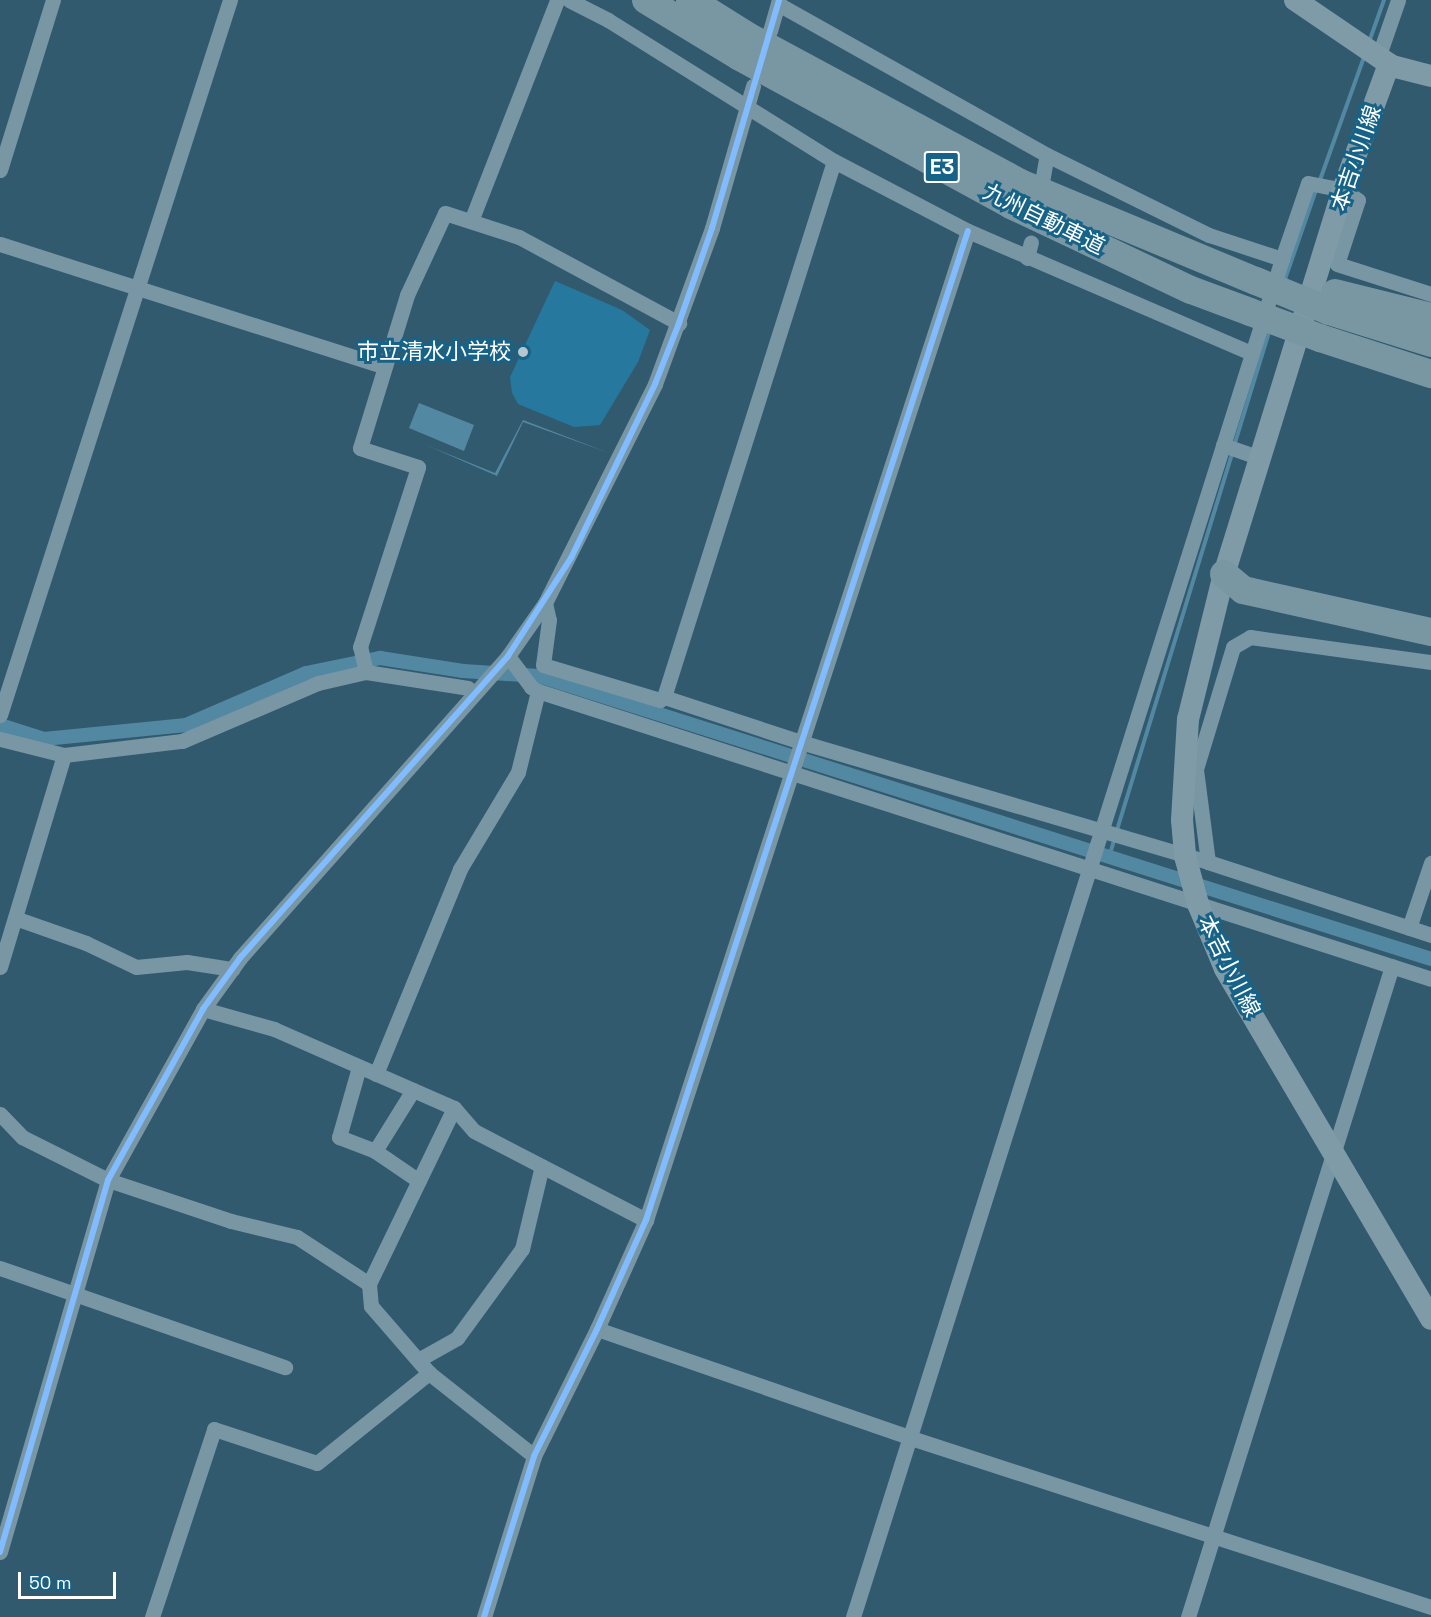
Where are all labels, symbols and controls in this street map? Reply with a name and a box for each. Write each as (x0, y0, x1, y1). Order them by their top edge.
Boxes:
street label: 本吉小川線 (1326, 102, 1386, 214)
road number: E3 (922, 149, 962, 185)
street label: 九州自動車道 (979, 178, 1109, 260)
place label: 市立清水小学校 (357, 339, 511, 365)
marker: 市立清水小学校 (516, 345, 530, 359)
street label: 本吉小川線 (1192, 911, 1266, 1021)
scale bar (21, 1560, 118, 1598)
text: 50 m (29, 1571, 71, 1594)

